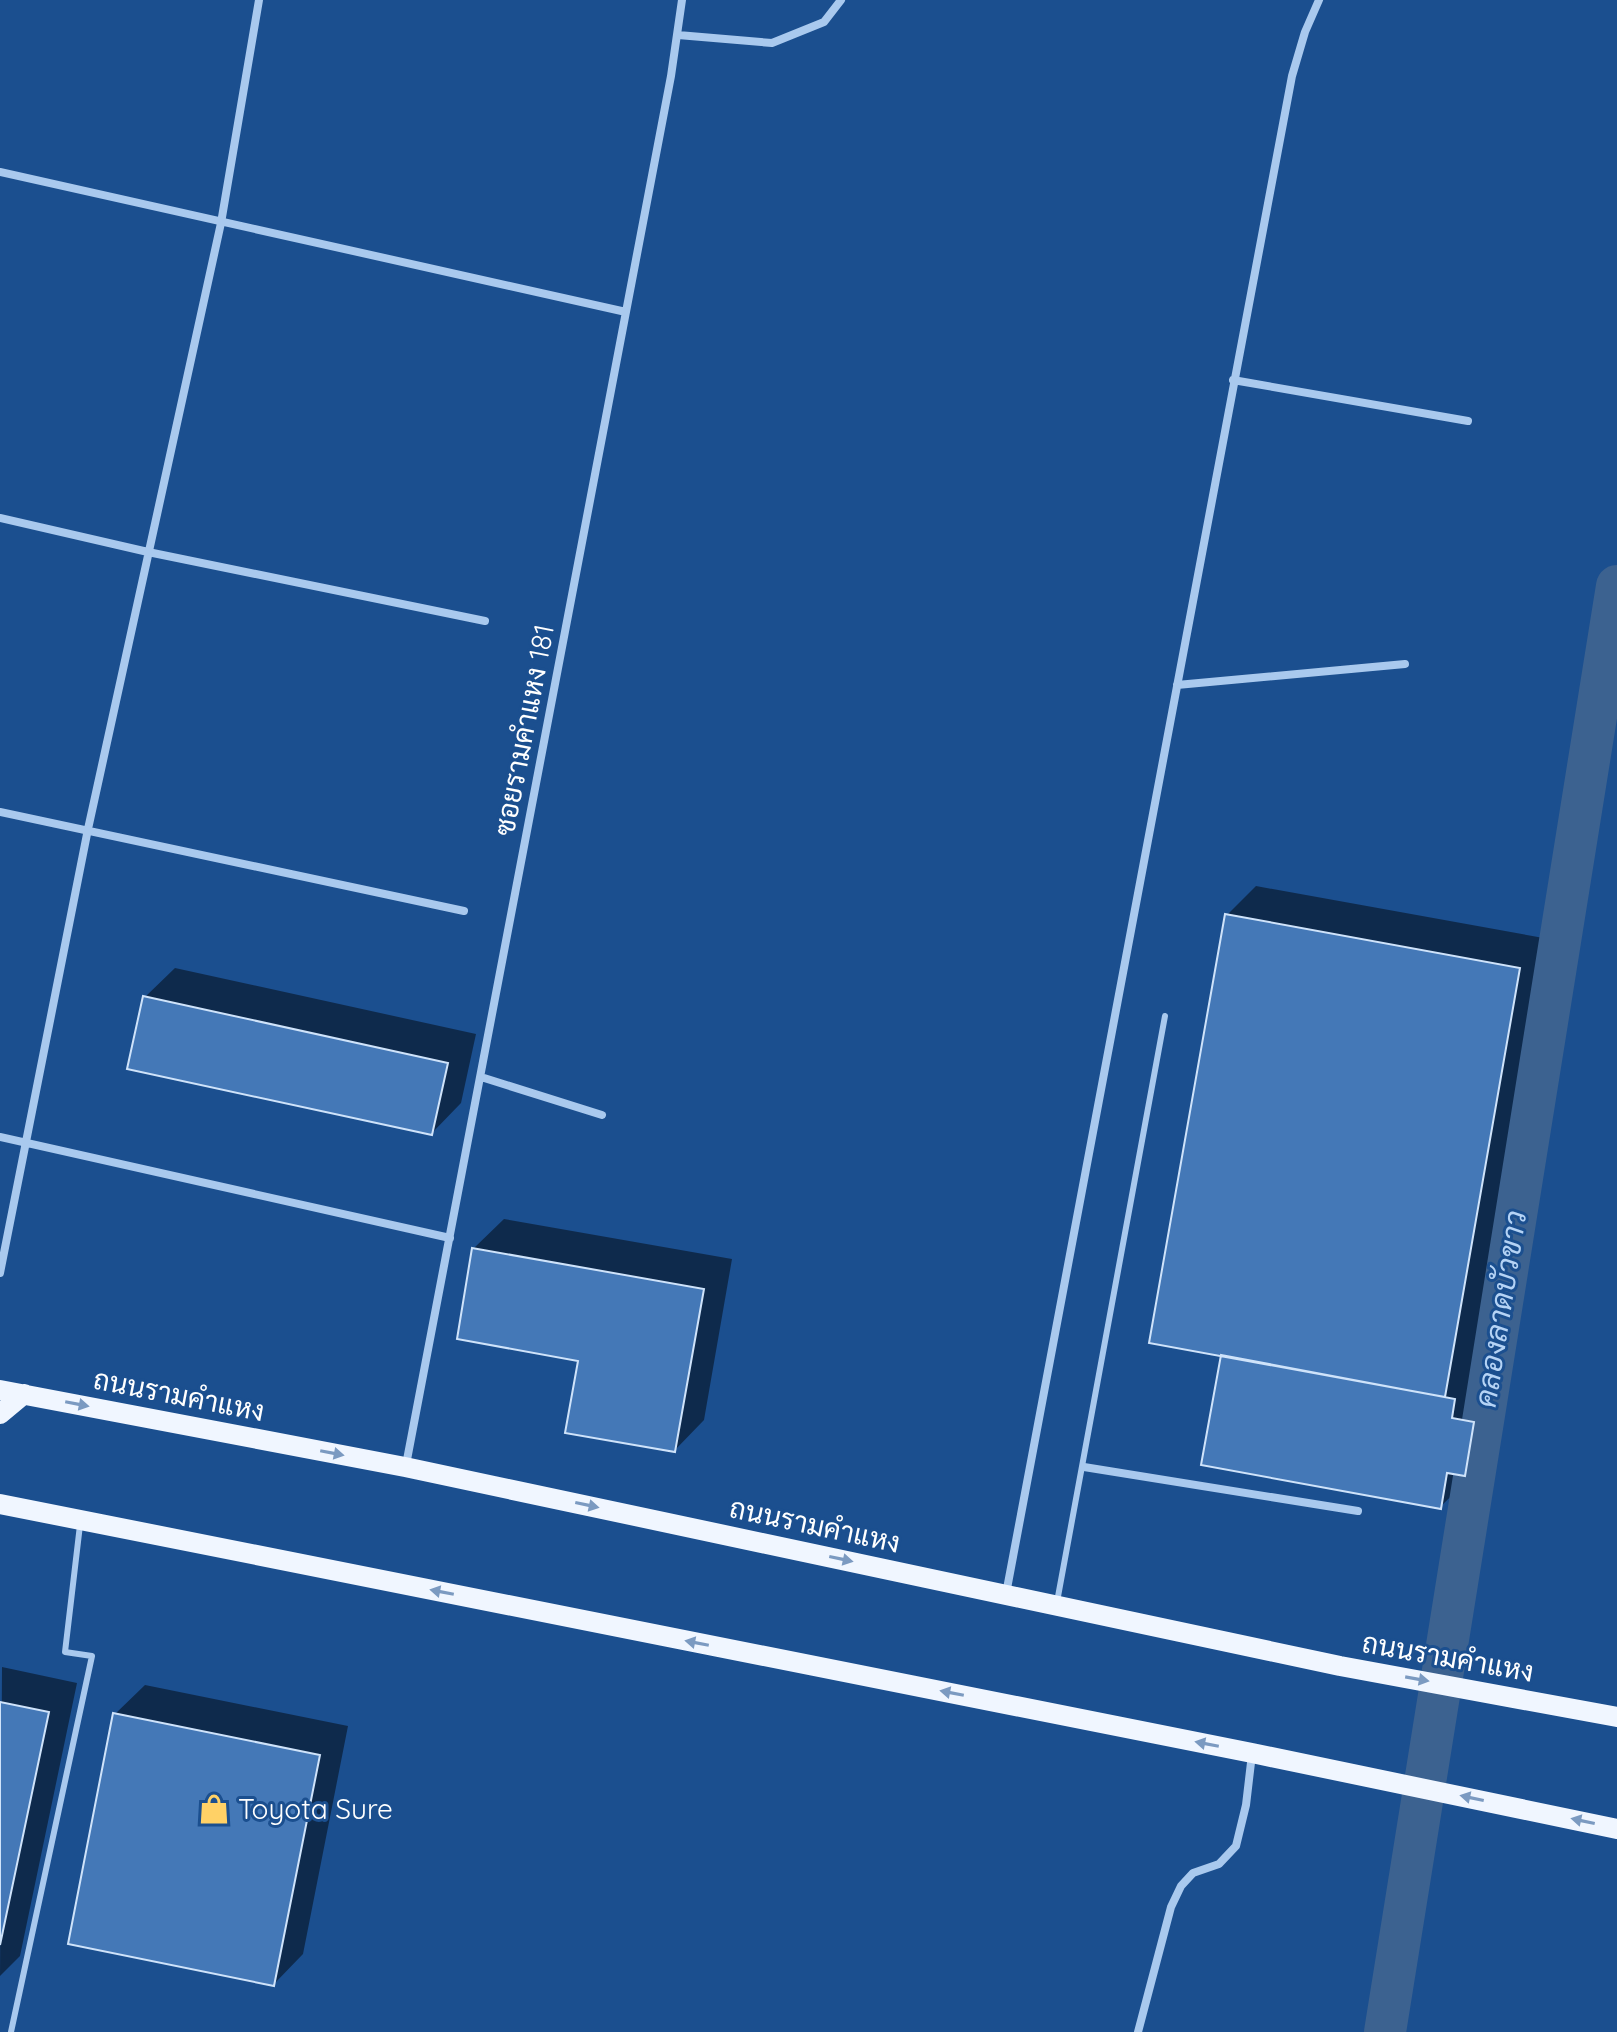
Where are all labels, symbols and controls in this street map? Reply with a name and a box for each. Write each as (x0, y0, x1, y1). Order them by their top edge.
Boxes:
street label: ซอยรามคำแหง 181 (486, 621, 561, 839)
water label: คลองลาดบัวขาว (1466, 1208, 1534, 1410)
street label: ถนนรามคำแหง (91, 1361, 268, 1428)
one-way arrow (64, 1399, 89, 1411)
one-way arrow (320, 1447, 345, 1460)
street label: ถนนรามคำแหง (727, 1489, 904, 1560)
one-way arrow (575, 1499, 600, 1512)
one-way arrow (829, 1553, 854, 1566)
one-way arrow (429, 1585, 454, 1598)
street label: ถนนรามคำแหง (1360, 1624, 1537, 1689)
one-way arrow (684, 1636, 709, 1648)
one-way arrow (1404, 1674, 1429, 1686)
one-way arrow (939, 1686, 964, 1699)
one-way arrow (1194, 1737, 1219, 1749)
place label: Toyota Sure (238, 1791, 393, 1826)
one-way arrow (1460, 1791, 1485, 1804)
shop icon: Toyota Sure (197, 1792, 231, 1826)
one-way arrow (1570, 1814, 1595, 1827)

